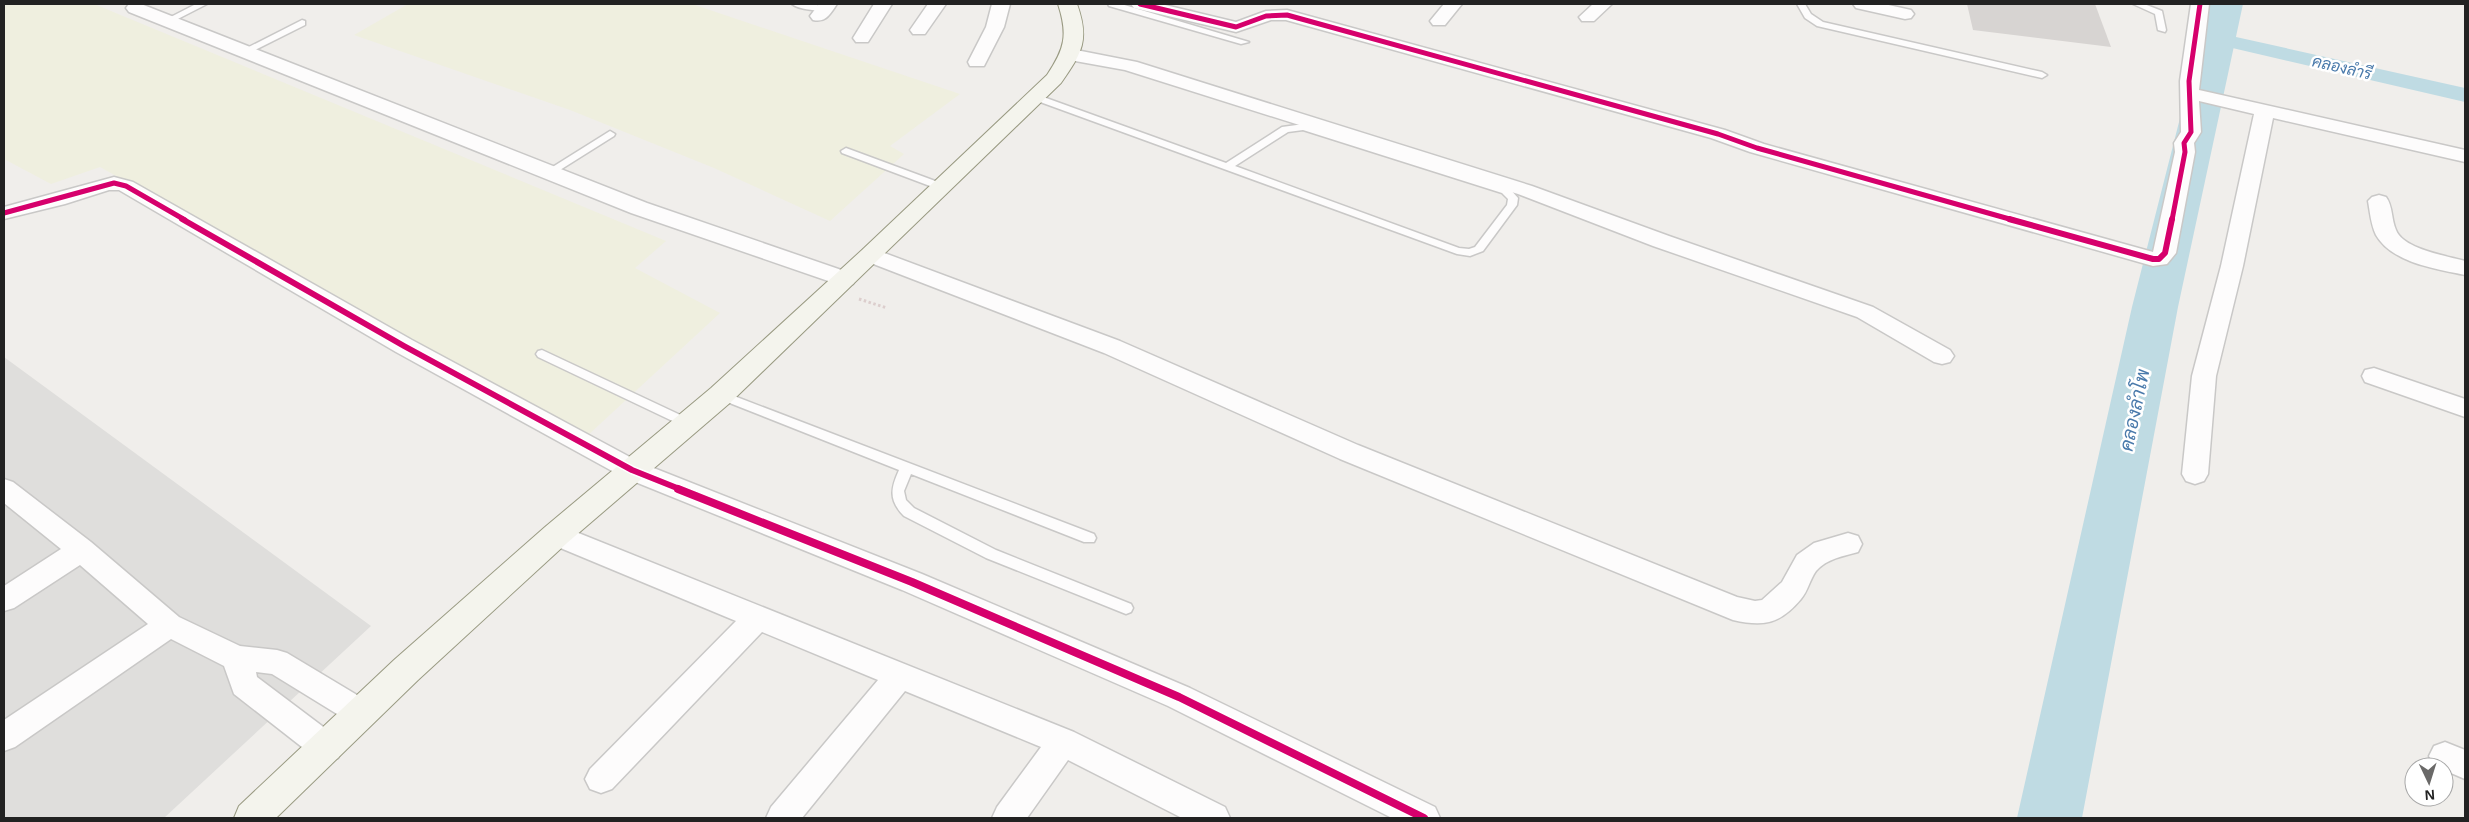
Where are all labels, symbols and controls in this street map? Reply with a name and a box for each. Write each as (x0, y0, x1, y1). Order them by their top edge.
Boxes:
water label: คลองลำรี (2311, 49, 2375, 83)
water label: คลองลำโพ (2114, 366, 2153, 453)
north arrow (2404, 757, 2454, 807)
text: N (2424, 787, 2436, 803)

